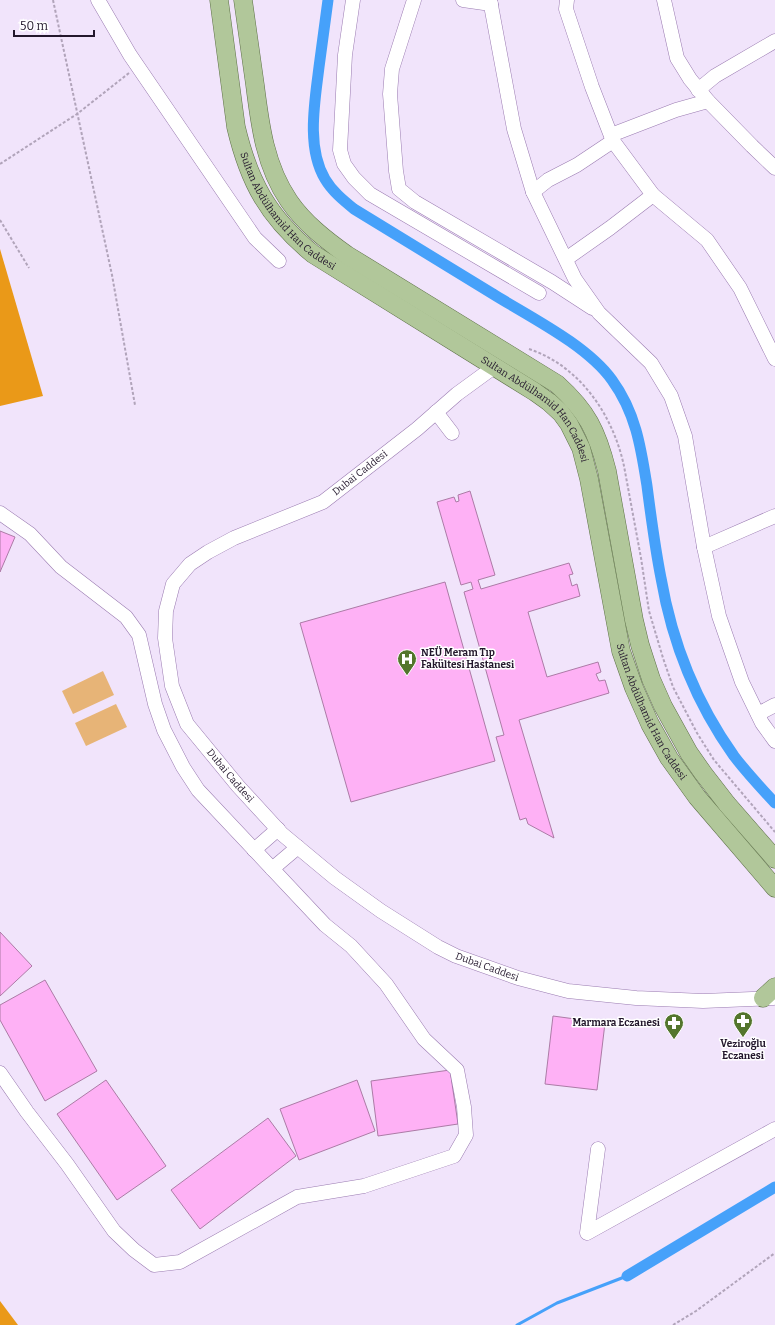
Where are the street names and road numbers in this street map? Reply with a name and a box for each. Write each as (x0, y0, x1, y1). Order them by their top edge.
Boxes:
street label: Sultan Abdülhamid Han Caddesi (237, 151, 338, 273)
street label: Sultan Abdülhamid Han Caddesi (479, 354, 590, 463)
street label: Dubai Caddesi (330, 448, 390, 498)
street label: Sultan Abdülhamid Han Caddesi (614, 643, 689, 782)
street label: Dubai Caddesi (204, 747, 256, 805)
street label: Dubai Caddesi (454, 950, 520, 984)

